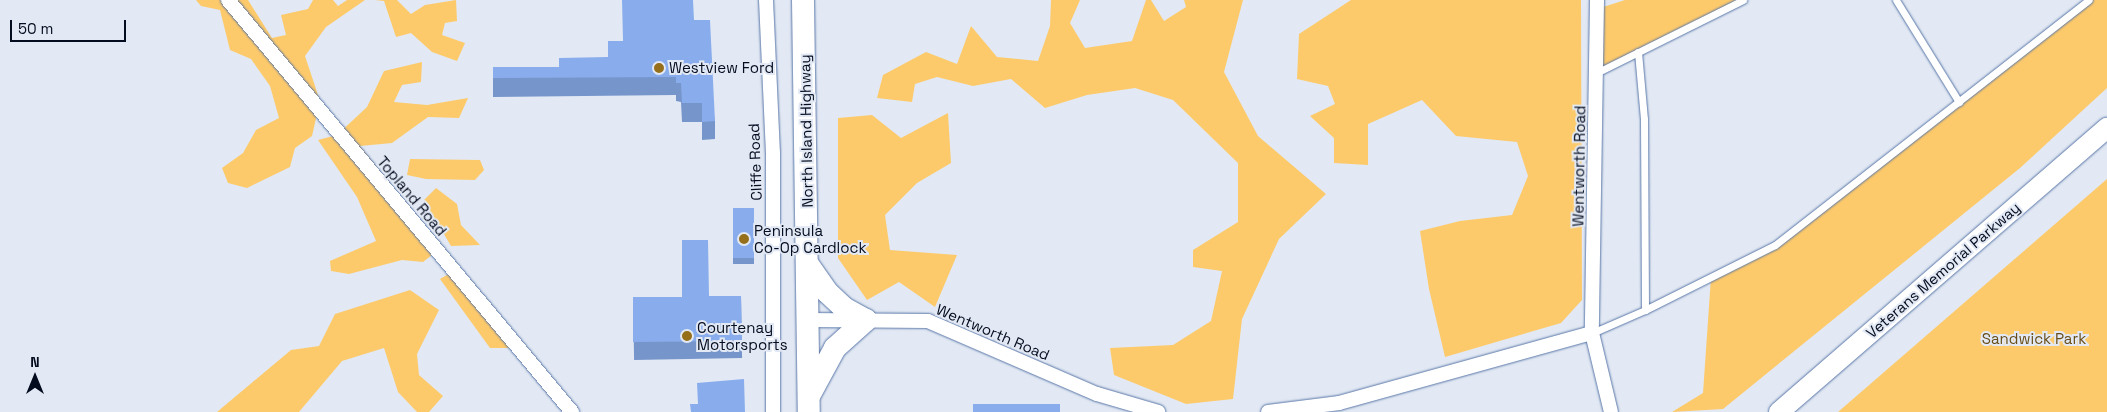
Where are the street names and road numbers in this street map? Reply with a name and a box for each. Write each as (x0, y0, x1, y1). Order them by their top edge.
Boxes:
street label: North Island Highway (796, 54, 816, 208)
street label: Wentworth Road (1569, 105, 1589, 227)
street label: Cliffe Road (745, 123, 765, 201)
street label: Topland Road (374, 153, 450, 239)
street label: Veterans Memorial Parkway (1862, 198, 2024, 342)
street label: Wentworth Road (934, 300, 1052, 364)

